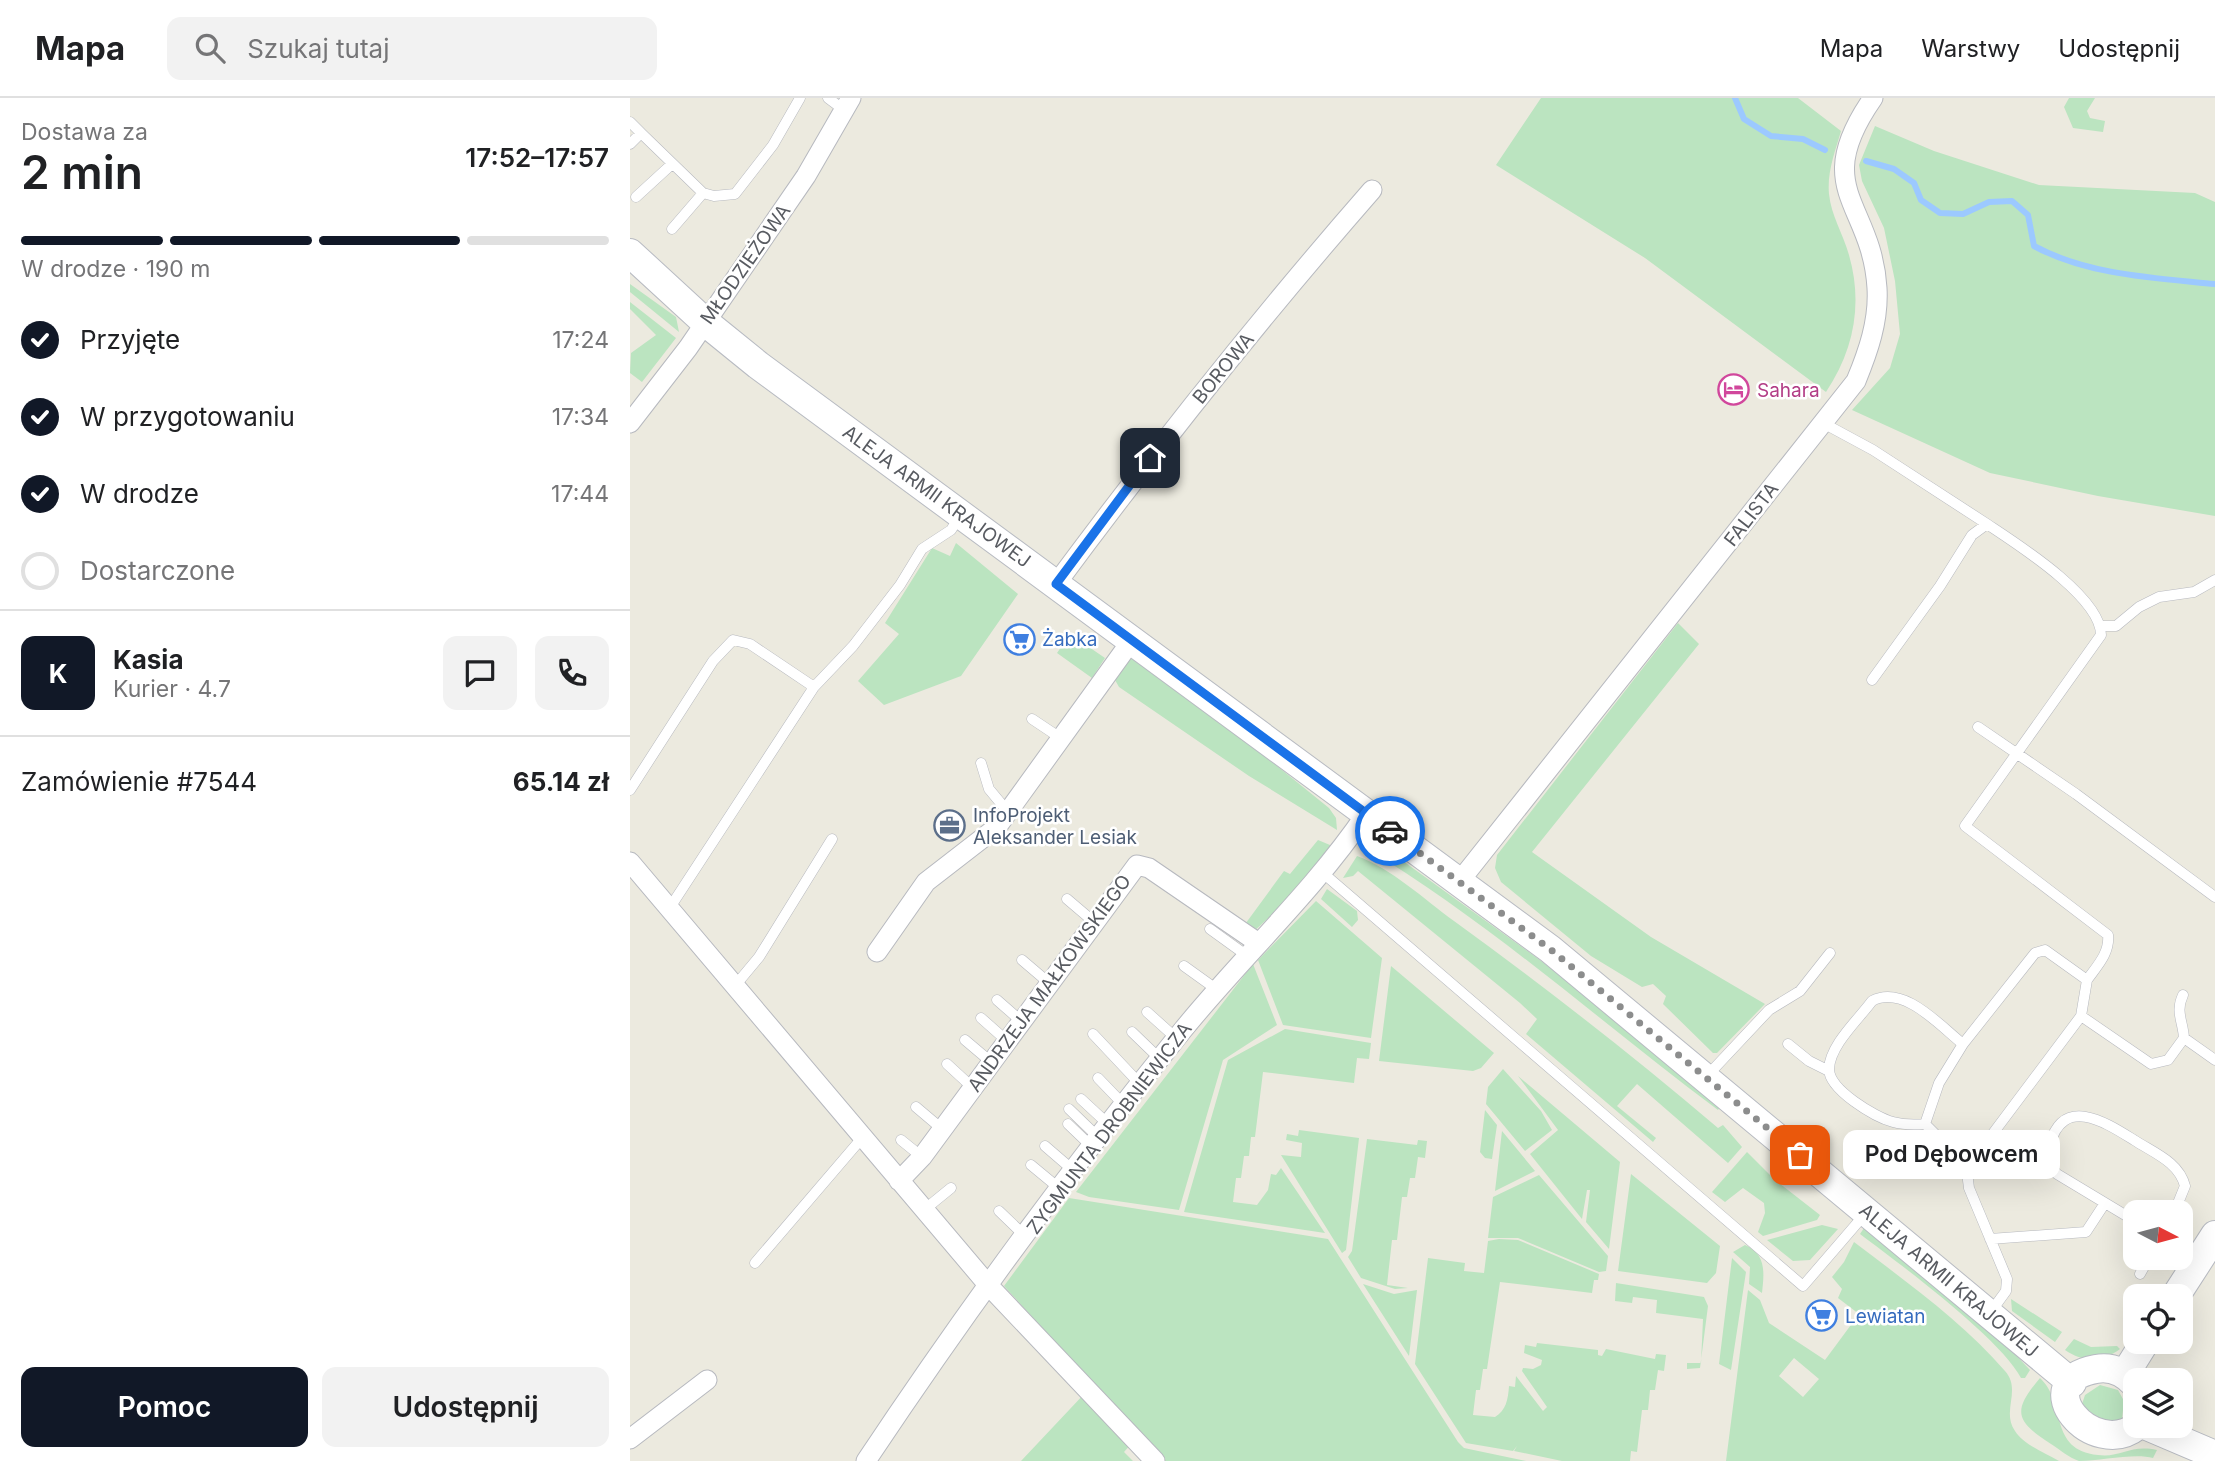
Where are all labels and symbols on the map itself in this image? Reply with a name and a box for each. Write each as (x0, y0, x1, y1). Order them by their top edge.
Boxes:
street label: MŁODZIEŻOWA (695, 200, 795, 329)
street label: BOROWA (1188, 328, 1259, 408)
hotel icon: Sahara (1717, 373, 1751, 407)
place label: Sahara (1757, 379, 1820, 402)
street label: ALEJA ARMII KRAJOWEJ (838, 420, 1035, 572)
pin (1120, 428, 1180, 488)
street label: FALISTA (1719, 478, 1783, 551)
supermarket icon: Żabka (1002, 622, 1036, 656)
place label: Żabka (1042, 628, 1097, 651)
courier (1355, 796, 1425, 866)
place label: InfoProjekt Aleksander Lesiak (973, 804, 1137, 849)
office icon: InfoProjekt Aleksander Lesiak (933, 809, 967, 843)
street label: ANDRZEJA MAŁKOWSKIEGO (963, 870, 1136, 1096)
street label: ZYGMUNTA DROBNIEWICZA (1022, 1018, 1197, 1239)
pin (1770, 1125, 1830, 1185)
callout: Pod Dębowcem (1842, 1130, 2059, 1180)
street label: ALEJA ARMII KRAJOWEJ (1854, 1199, 2043, 1362)
north arrow (2123, 1200, 2193, 1270)
supermarket icon: Lewiatan (1805, 1299, 1839, 1333)
place label: Lewiatan (1845, 1305, 1926, 1328)

